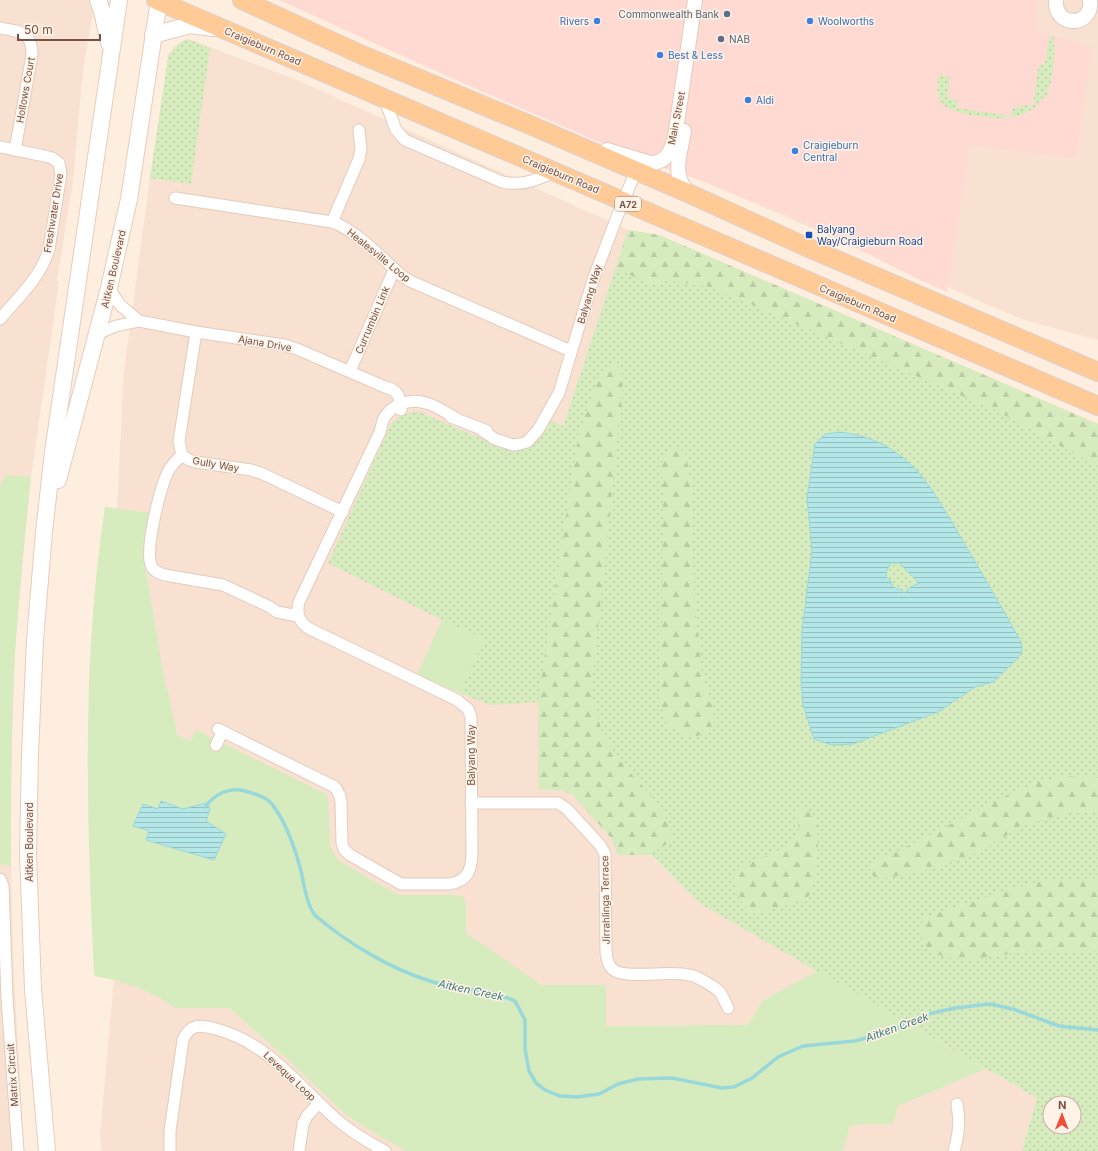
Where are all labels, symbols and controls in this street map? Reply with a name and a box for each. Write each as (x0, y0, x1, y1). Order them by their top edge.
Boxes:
place label: Commonwealth Bank (619, 8, 720, 20)
marker: Commonwealth Bank (722, 9, 732, 19)
place label: Rivers (560, 15, 589, 27)
place label: Woolworths (818, 15, 874, 27)
scale bar (18, 16, 100, 42)
marker: Rivers (592, 16, 602, 26)
marker: Woolworths (805, 16, 815, 26)
text: 50 m (24, 22, 53, 37)
street label: Craigieburn Road (223, 24, 303, 68)
place label: NAB (729, 33, 750, 45)
marker: NAB (716, 34, 726, 44)
place label: Best & Less (668, 49, 723, 61)
marker: Best & Less (655, 50, 665, 60)
street label: Hollows Court (13, 55, 37, 124)
street label: Main Street (665, 90, 687, 146)
place label: Aldi (756, 94, 774, 106)
marker: Aldi (743, 95, 753, 105)
place label: Craigieburn Central (803, 139, 858, 163)
marker: Craigieburn Central (790, 146, 800, 156)
street label: Craigieburn Road (521, 152, 601, 196)
street label: Freshwater Drive (41, 172, 65, 254)
road number: A72 (615, 197, 641, 211)
place label: Balyang Way/Craigieburn Road (817, 223, 923, 247)
street label: Healesville Loop (345, 226, 413, 284)
street label: Aitken Boulevard (98, 229, 128, 309)
marker: Balyang Way/Craigieburn Road (804, 230, 814, 240)
street label: Balyang Way (574, 263, 604, 325)
street label: Craigieburn Road (818, 281, 898, 325)
street label: Currumbin Link (352, 284, 392, 356)
street label: Ajana Drive (237, 332, 293, 354)
street label: Gully Way (192, 454, 241, 474)
street label: Balyang Way (465, 724, 477, 786)
street label: Aitken Boulevard (23, 802, 35, 882)
street label: Jirrahlinga Terrace (598, 855, 612, 945)
water label: Aitken Creek (436, 976, 506, 1004)
water label: Aitken Creek (862, 1009, 931, 1045)
street label: Matrix Circuit (4, 1042, 20, 1107)
street label: Leveque Loop (261, 1049, 319, 1103)
north arrow (1042, 1095, 1082, 1135)
text: N (1058, 1098, 1066, 1112)

